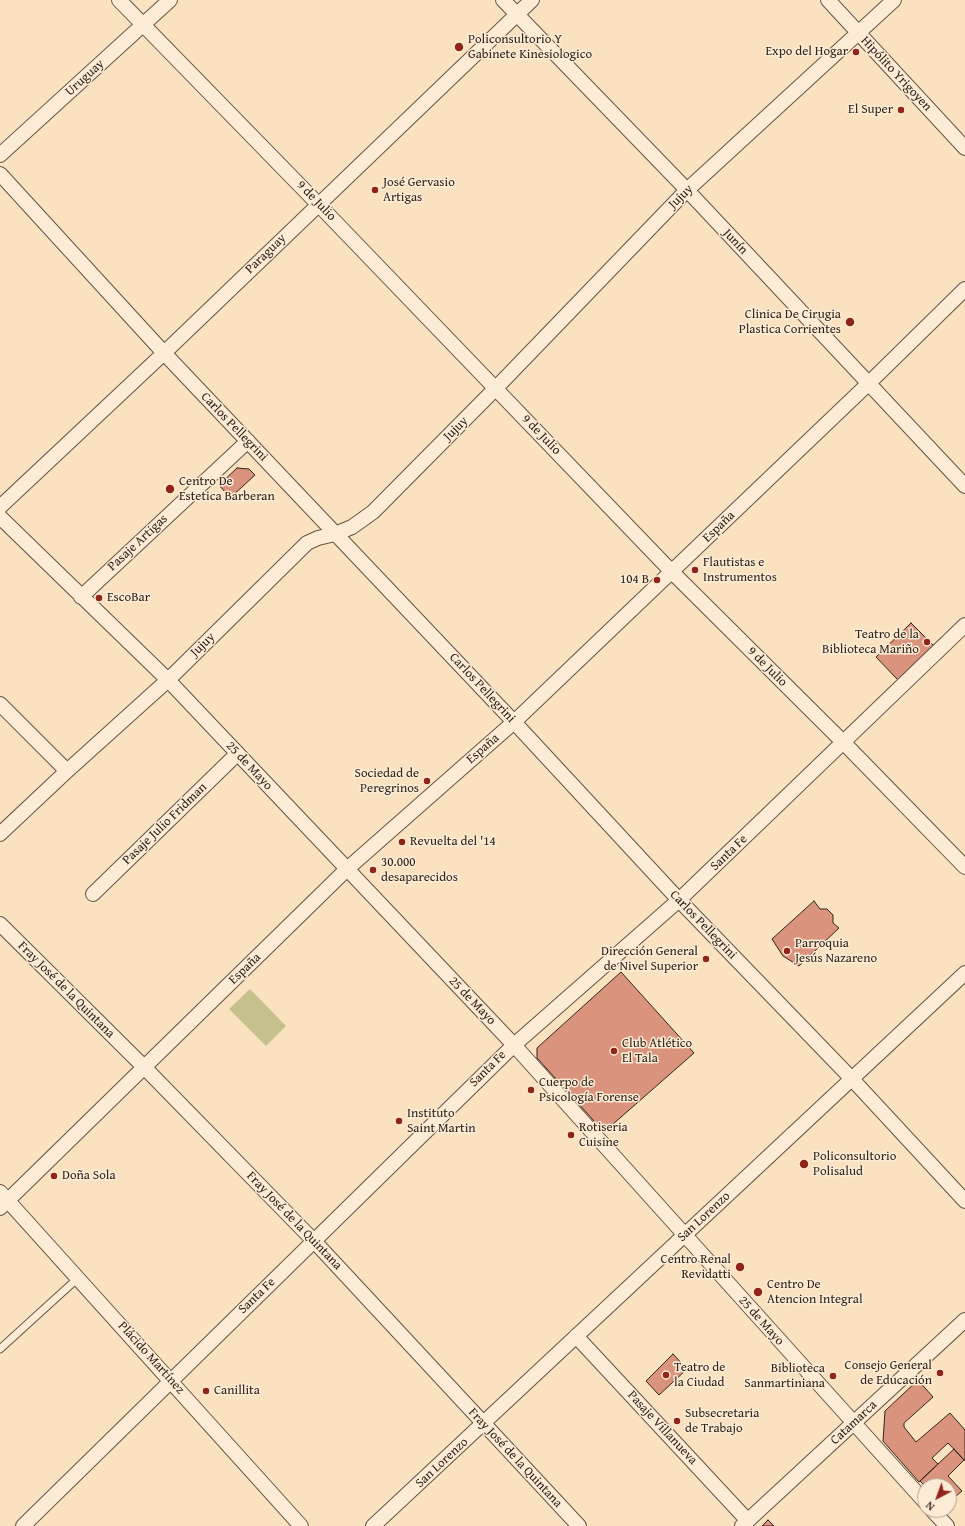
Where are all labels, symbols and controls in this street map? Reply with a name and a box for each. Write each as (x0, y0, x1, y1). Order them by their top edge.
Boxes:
place label: Policonsultorio Y Gabinete Kinesiologico (468, 32, 592, 63)
street label: Hipólito Yrigoyen (857, 33, 935, 115)
marker: Policonsultorio Y Gabinete Kinesiologico (453, 41, 465, 53)
place label: Expo del Hogar (766, 44, 848, 60)
marker: Expo del Hogar (851, 47, 861, 57)
street label: Uruguay (62, 56, 108, 100)
place label: El Super (848, 102, 893, 118)
marker: El Super (896, 105, 906, 115)
place label: José Gervasio Artigas (383, 175, 455, 206)
street label: 9 de Julio (293, 178, 339, 224)
street label: Jujuy (666, 182, 696, 212)
marker: José Gervasio Artigas (370, 185, 380, 195)
street label: Junín (719, 226, 751, 258)
street label: Paraguay (242, 231, 290, 277)
place label: Clinica De Cirugia Plastica Corrientes (739, 307, 841, 338)
marker: Clinica De Cirugia Plastica Corrientes (844, 316, 856, 328)
street label: Carlos Pellegrini (197, 389, 271, 465)
street label: 9 de Julio (518, 412, 564, 458)
street label: Jujuy (441, 414, 471, 444)
place label: Centro De Estetica Barberan (179, 474, 275, 505)
marker: Centro De Estetica Barberan (164, 483, 176, 495)
street label: España (700, 508, 738, 546)
street label: Pasaje Artigas (105, 511, 171, 575)
place label: Flautistas e Instrumentos (703, 555, 777, 586)
marker: Flautistas e Instrumentos (690, 565, 700, 575)
place label: 104 B (620, 572, 649, 588)
marker: 104 B (652, 575, 662, 585)
place label: EscoBar (107, 590, 150, 606)
marker: EscoBar (94, 593, 104, 603)
place label: Teatro de la Biblioteca Mariño (822, 627, 919, 658)
street label: Jujuy (188, 630, 218, 660)
marker: Teatro de la Biblioteca Mariño (922, 637, 932, 647)
street label: 9 de Julio (744, 644, 790, 690)
street label: Carlos Pellegrini (446, 650, 518, 726)
street label: España (463, 731, 503, 767)
street label: 25 de Mayo (223, 738, 275, 794)
place label: Sociedad de Peregrinos (355, 766, 419, 797)
marker: Sociedad de Peregrinos (422, 776, 432, 786)
street label: Pasaje Julio Fridman (120, 780, 210, 868)
street label: Santa Fe (707, 832, 751, 874)
place label: Revuelta del '14 (410, 834, 496, 850)
marker: Revuelta del '14 (397, 837, 407, 847)
place label: 30.000 desaparecidos (381, 855, 458, 886)
marker: 30.000 desaparecidos (368, 865, 378, 875)
street label: Carlos Pellegrini (666, 887, 740, 963)
place label: Parroquia Jesús Nazareno (795, 936, 877, 967)
street label: Fray José de la Quintana (14, 938, 118, 1042)
place label: Dirección General de Nivel Superior (601, 944, 698, 975)
marker: Parroquia Jesús Nazareno (782, 946, 792, 956)
street label: España (226, 950, 264, 988)
marker: Dirección General de Nivel Superior (701, 954, 711, 964)
street label: 25 de Mayo (445, 974, 499, 1028)
place label: Club Atlético El Tala (622, 1036, 692, 1067)
marker: Club Atlético El Tala (609, 1046, 619, 1056)
street label: Santa Fe (466, 1047, 510, 1091)
place label: Cuerpo de Psicología Forense (539, 1075, 639, 1106)
marker: Cuerpo de Psicología Forense (526, 1085, 536, 1095)
place label: Instituto Saint Martin (407, 1106, 476, 1137)
marker: Instituto Saint Martin (394, 1116, 404, 1126)
place label: Rotiseria Cuisine (579, 1120, 628, 1151)
marker: Rotiseria Cuisine (566, 1130, 576, 1140)
place label: Policonsultorio Polisalud (813, 1149, 896, 1180)
marker: Policonsultorio Polisalud (798, 1158, 810, 1170)
place label: Doña Sola (62, 1168, 116, 1184)
street label: Fray José de la Quintana (243, 1169, 345, 1273)
marker: Doña Sola (49, 1171, 59, 1181)
street label: San Lorenzo (674, 1189, 734, 1245)
place label: Centro Renal Revidatti (661, 1252, 731, 1283)
marker: Centro Renal Revidatti (734, 1261, 746, 1273)
street label: Santa Fe (235, 1275, 279, 1317)
place label: Centro De Atencion Integral (767, 1277, 863, 1308)
marker: Centro De Atencion Integral (752, 1286, 764, 1298)
street label: 25 de Mayo (735, 1293, 787, 1349)
street label: Plácido Martínez (114, 1319, 188, 1397)
place label: Consejo General de Educación (845, 1358, 932, 1389)
place label: Teatro de la Ciudad (674, 1360, 725, 1391)
place label: Biblioteca Sanmartiniana (744, 1361, 825, 1392)
marker: Consejo General de Educación (935, 1368, 945, 1378)
marker: Teatro de la Ciudad (661, 1370, 671, 1380)
marker: Biblioteca Sanmartiniana (828, 1371, 838, 1381)
place label: Canillita (214, 1383, 260, 1399)
marker: Canillita (201, 1386, 211, 1396)
street label: Pasaje Villanueva (624, 1388, 700, 1468)
street label: Catamarca (828, 1398, 880, 1448)
street label: Fray José de la Quintana (465, 1405, 565, 1511)
place label: Subsecretaria de Trabajo (685, 1406, 759, 1437)
marker: Subsecretaria de Trabajo (672, 1416, 682, 1426)
street label: San Lorenzo (412, 1435, 472, 1491)
north arrow (917, 1478, 957, 1518)
text: N (922, 1498, 938, 1515)

